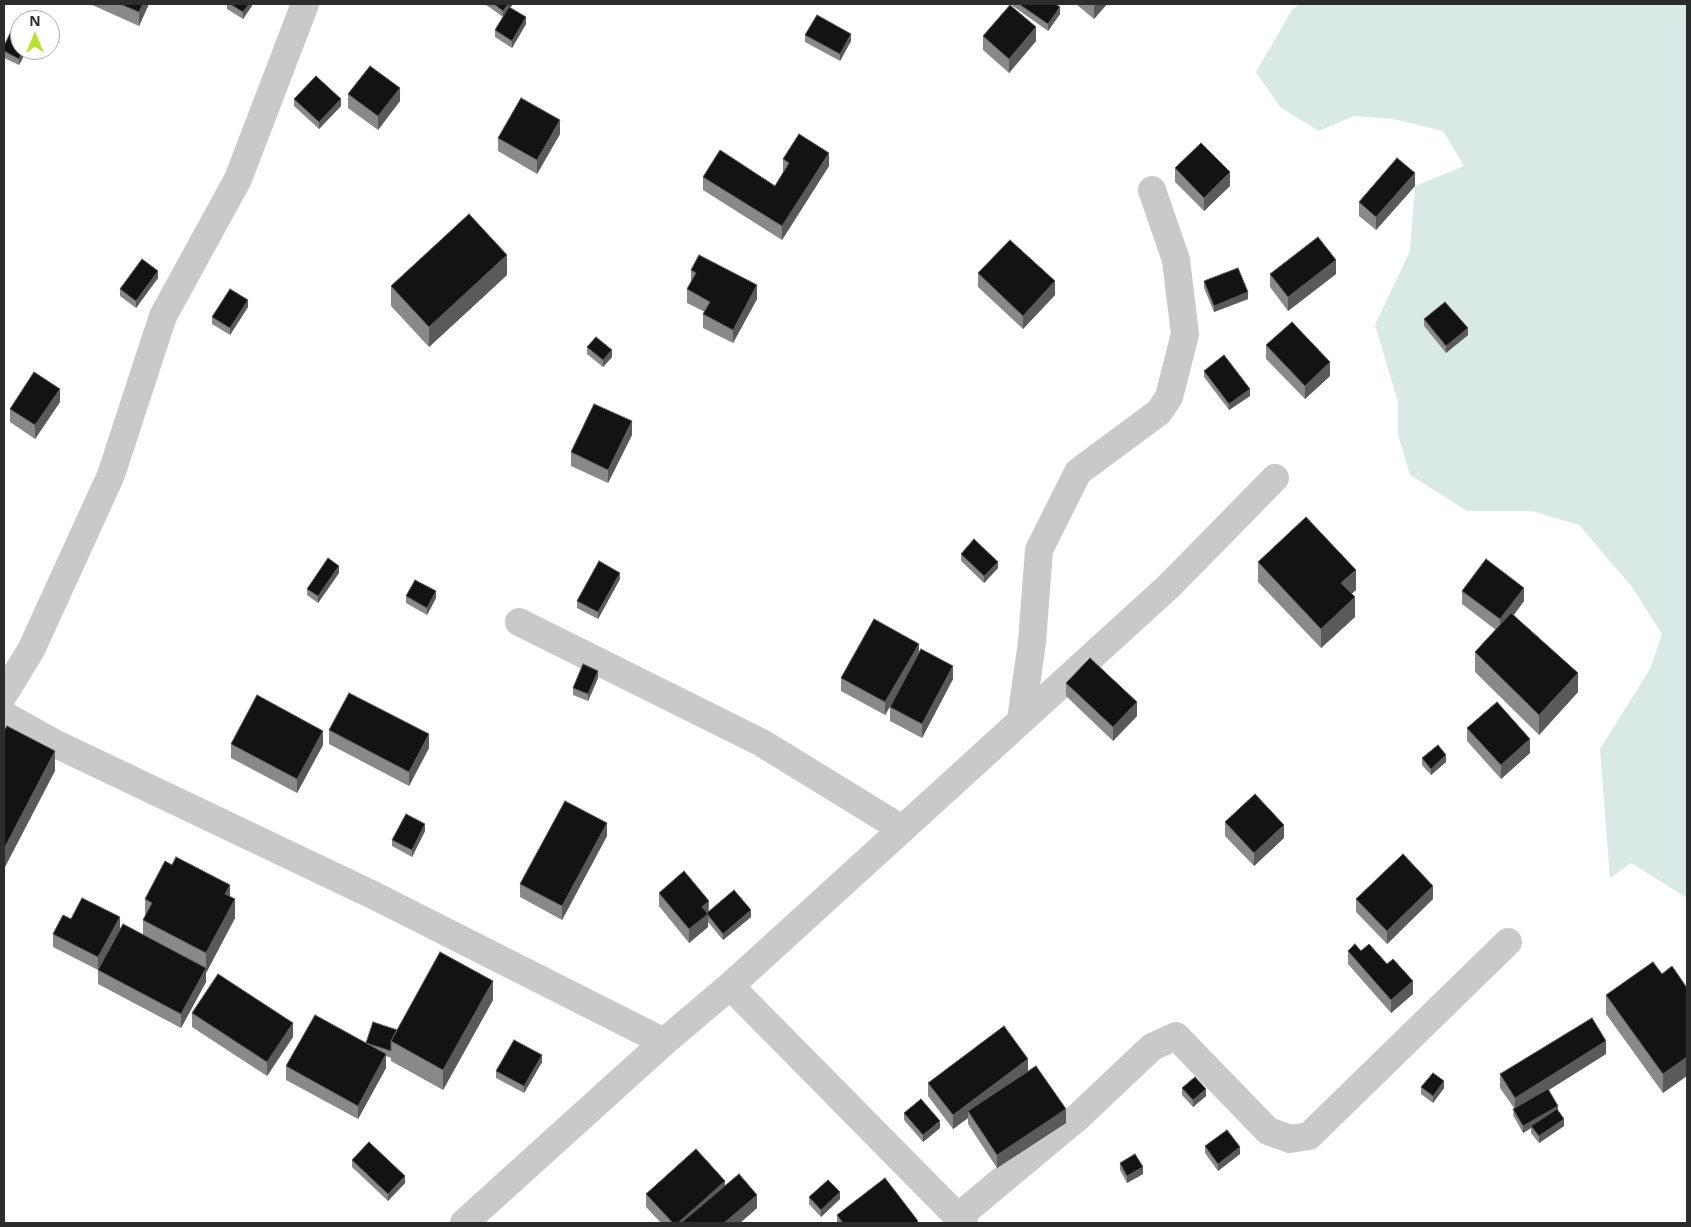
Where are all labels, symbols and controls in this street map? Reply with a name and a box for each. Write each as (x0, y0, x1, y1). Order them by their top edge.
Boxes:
north arrow (10, 10, 60, 60)
text: N (29, 11, 41, 30)

